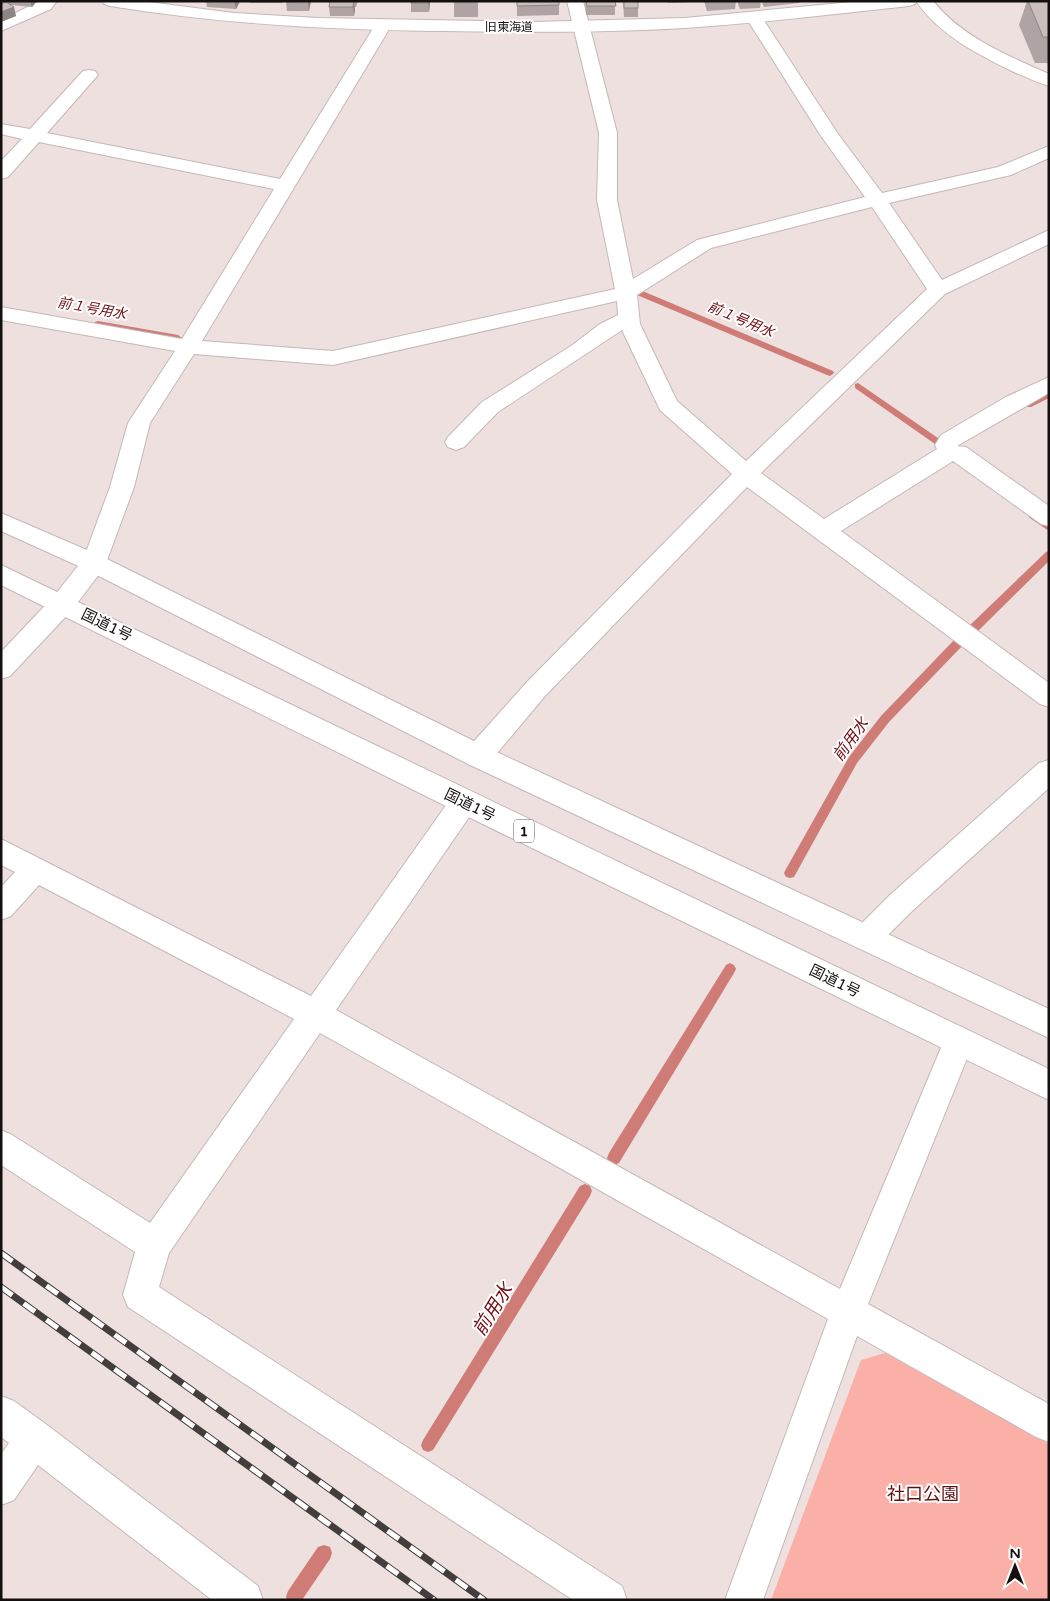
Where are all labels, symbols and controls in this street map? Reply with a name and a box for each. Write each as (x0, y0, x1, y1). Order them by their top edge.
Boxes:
street label: 旧東海道 (485, 20, 533, 34)
water label: 前１号用水 (56, 294, 130, 323)
water label: 前１号用水 (705, 298, 778, 342)
street label: 国道1号 (79, 605, 135, 645)
water label: 前用水 (829, 713, 874, 765)
street label: 国道1号 (442, 785, 498, 825)
road number: 1 (514, 819, 534, 842)
street label: 国道1号 (807, 961, 863, 1001)
water label: 前用水 (468, 1278, 518, 1340)
park label: 社口公園 (887, 1483, 959, 1505)
north arrow (990, 1541, 1040, 1591)
text: N (1009, 1545, 1021, 1562)

